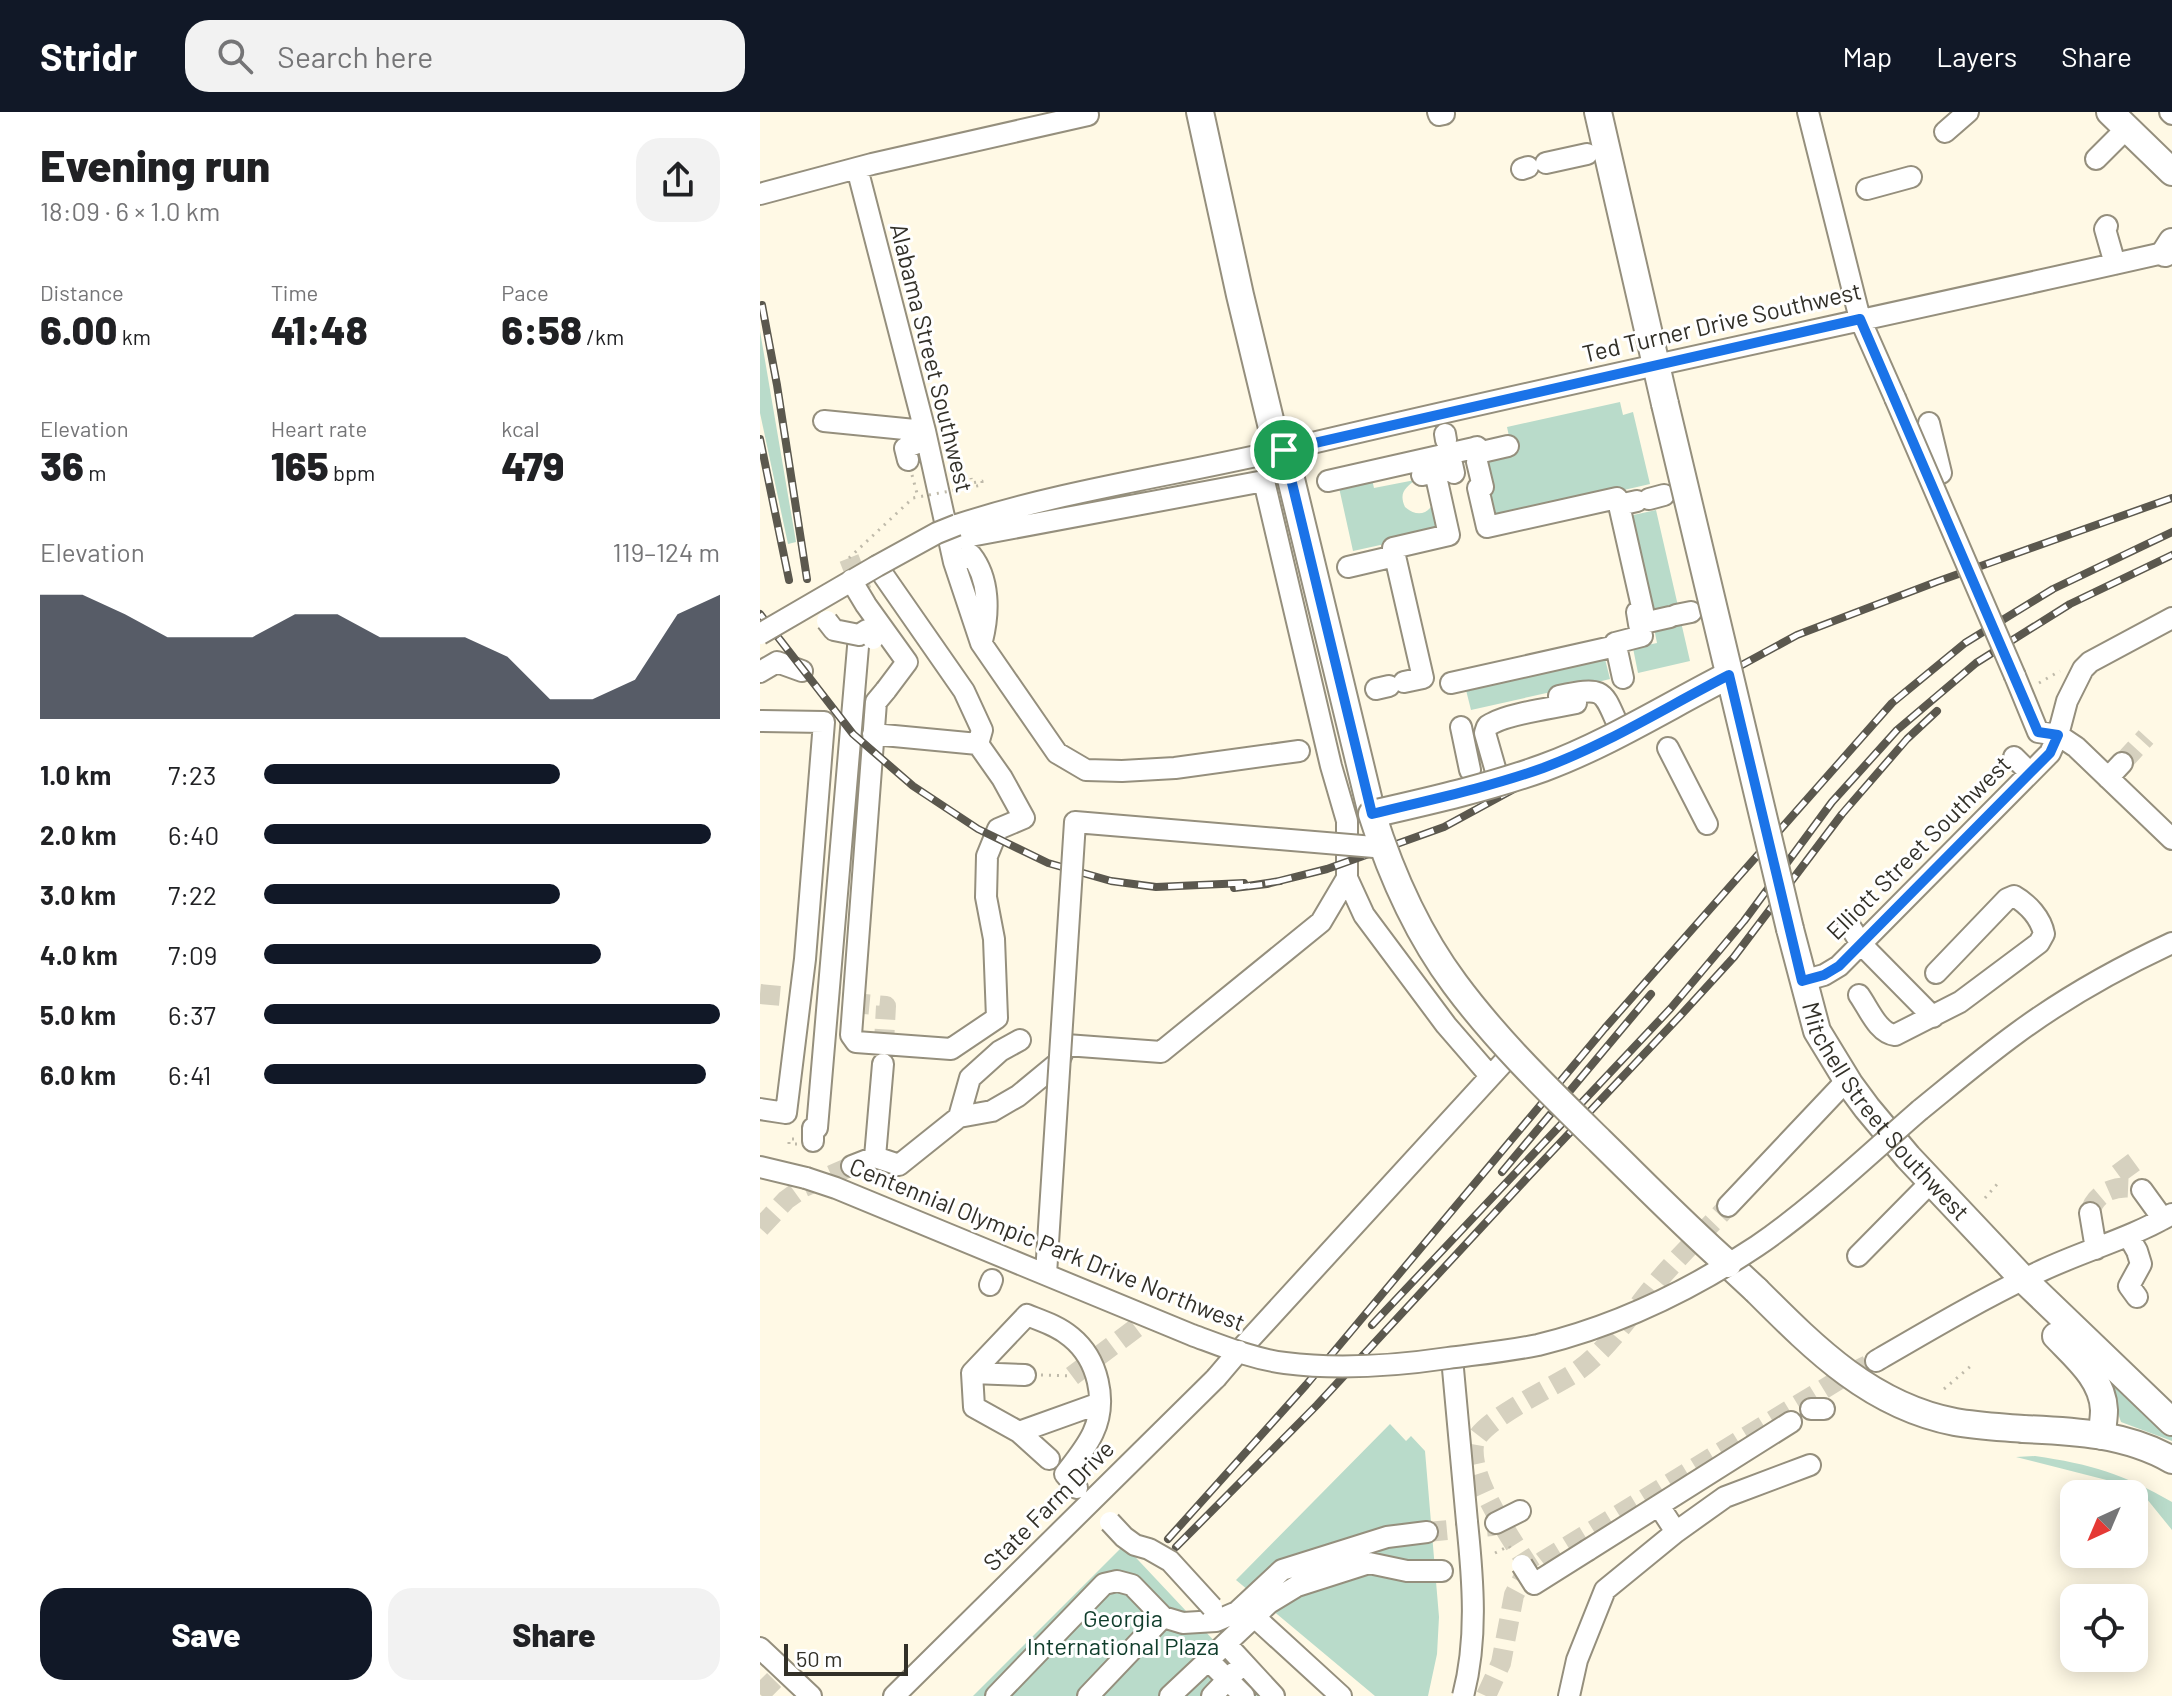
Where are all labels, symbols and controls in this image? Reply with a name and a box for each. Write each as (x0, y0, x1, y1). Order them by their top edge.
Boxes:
search box (185, 20, 745, 92)
text: Stridr (40, 33, 137, 79)
icon: search (213, 34, 257, 78)
text: Search here (277, 38, 433, 74)
text: Map (1842, 39, 1892, 73)
text: Layers (1936, 39, 2017, 73)
text: Share (2061, 39, 2132, 73)
text: Evening run (40, 138, 270, 191)
button: share (636, 138, 720, 222)
text: 18:09 · 6 × 1.0 km (40, 195, 220, 226)
street label: Alabama Street Southwest (885, 220, 980, 495)
street label: Ted Turner Drive Southwest (1579, 275, 1864, 368)
text: Distance (40, 279, 124, 305)
text: Time (271, 279, 318, 305)
text: Pace (501, 279, 549, 305)
text: 6.00 (40, 305, 117, 353)
text: 41:48 (271, 305, 368, 353)
text: 6:58 (501, 305, 582, 353)
text: km (117, 323, 151, 349)
text: /km (582, 323, 624, 349)
text: Elevation (40, 415, 129, 441)
text: Heart rate (271, 415, 367, 441)
text: kcal (501, 415, 540, 441)
pin (1250, 416, 1318, 484)
icon: arrive (1262, 428, 1306, 472)
text: 36 (40, 441, 84, 489)
text: 165 (271, 441, 329, 489)
text: 479 (501, 441, 564, 489)
text: m (84, 459, 106, 485)
text: bpm (329, 459, 375, 485)
text: Elevation (40, 536, 145, 567)
text: 119–124 m (612, 536, 720, 567)
street label: Elliott Street Southwest (1820, 749, 2016, 945)
text: 1.0 km (40, 759, 111, 790)
text: 7:23 (168, 759, 216, 790)
text: 2.0 km (40, 819, 117, 850)
text: 6:40 (168, 819, 219, 850)
text: 3.0 km (40, 879, 116, 910)
text: 7:22 (168, 879, 217, 910)
text: 4.0 km (40, 939, 118, 970)
text: 7:09 (168, 939, 217, 970)
text: 5.0 km (40, 999, 116, 1030)
text: 6:37 (168, 999, 216, 1030)
street label: Mitchell Street Southwest (1797, 999, 1976, 1226)
text: 6.0 km (40, 1059, 116, 1090)
text: 6:41 (168, 1059, 211, 1090)
street label: Centennial Olympic Park Drive Northwest (846, 1151, 1249, 1336)
street label: State Farm Drive (977, 1434, 1119, 1576)
north arrow (2060, 1480, 2148, 1568)
map controls (2060, 1480, 2148, 1672)
button: locate (2060, 1584, 2148, 1672)
button: Save (40, 1588, 372, 1680)
button: Share (388, 1588, 720, 1680)
park label: Georgia International Plaza (1027, 1603, 1219, 1660)
scale bar (784, 1640, 908, 1676)
text: 50 m (796, 1645, 842, 1671)

